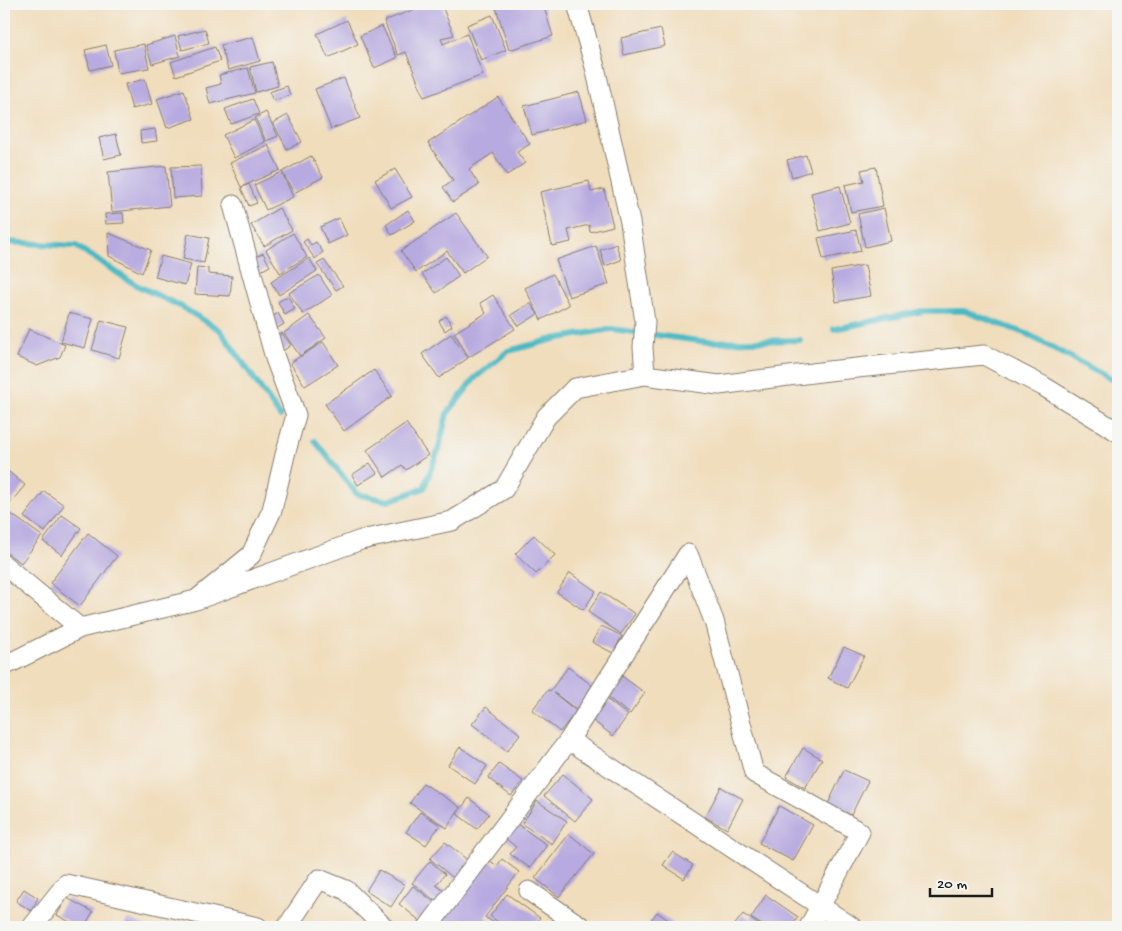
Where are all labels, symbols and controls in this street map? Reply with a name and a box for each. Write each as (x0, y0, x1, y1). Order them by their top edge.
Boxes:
scale bar (930, 866, 992, 898)
text: 20 m (937, 876, 967, 894)

